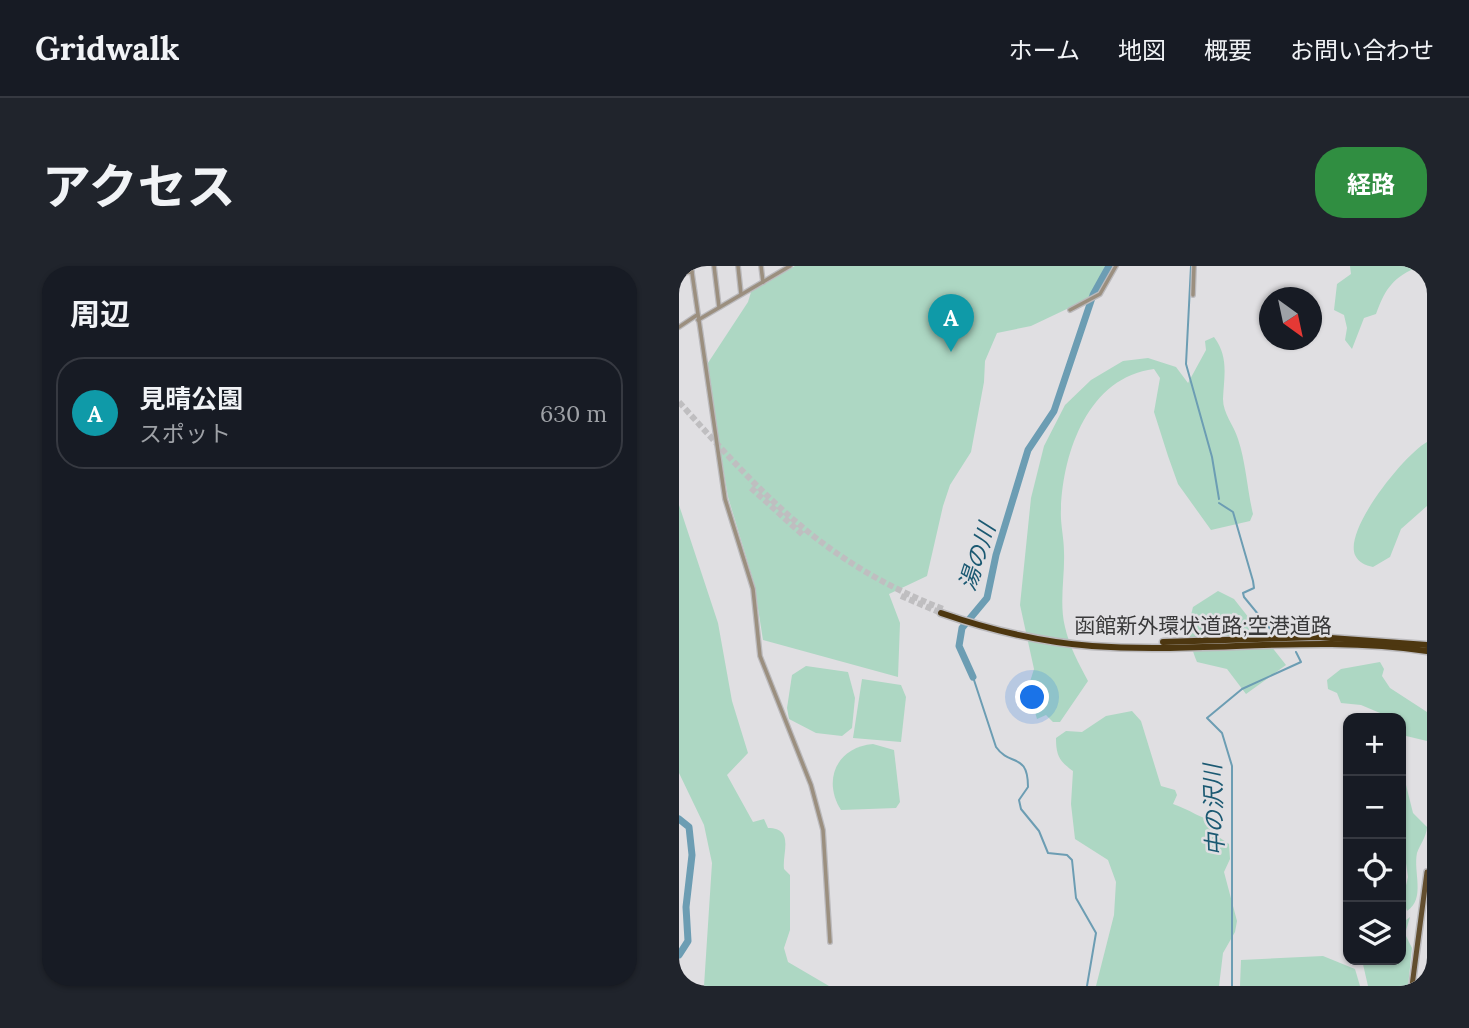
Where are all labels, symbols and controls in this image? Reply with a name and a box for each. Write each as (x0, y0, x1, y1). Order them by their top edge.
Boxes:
text: Gridwalk (35, 27, 180, 69)
text: ホーム (1009, 35, 1080, 66)
text: 地図 (1118, 35, 1166, 66)
text: 概要 (1204, 35, 1252, 66)
text: お問い合わせ (1290, 35, 1434, 66)
button: 経路 (1315, 147, 1427, 218)
text: アクセス (42, 155, 236, 217)
north arrow (1259, 287, 1322, 350)
pin: A (928, 294, 974, 352)
text: 周辺 (70, 295, 130, 333)
text: 見晴公園 (139, 382, 243, 415)
text: A (87, 399, 103, 428)
text: 630 m (540, 399, 607, 428)
text: スポット (139, 419, 231, 448)
water label: 湯の川 (952, 517, 1002, 594)
street label: 函館新外環状道路;空港道路 (1074, 612, 1332, 639)
your location (1015, 680, 1049, 714)
map controls (1343, 713, 1406, 965)
button: + (1343, 713, 1406, 776)
water label: 中の沢川 (1197, 761, 1230, 856)
button: − (1343, 776, 1406, 839)
button: locate (1343, 839, 1406, 902)
button: layers (1343, 902, 1406, 965)

